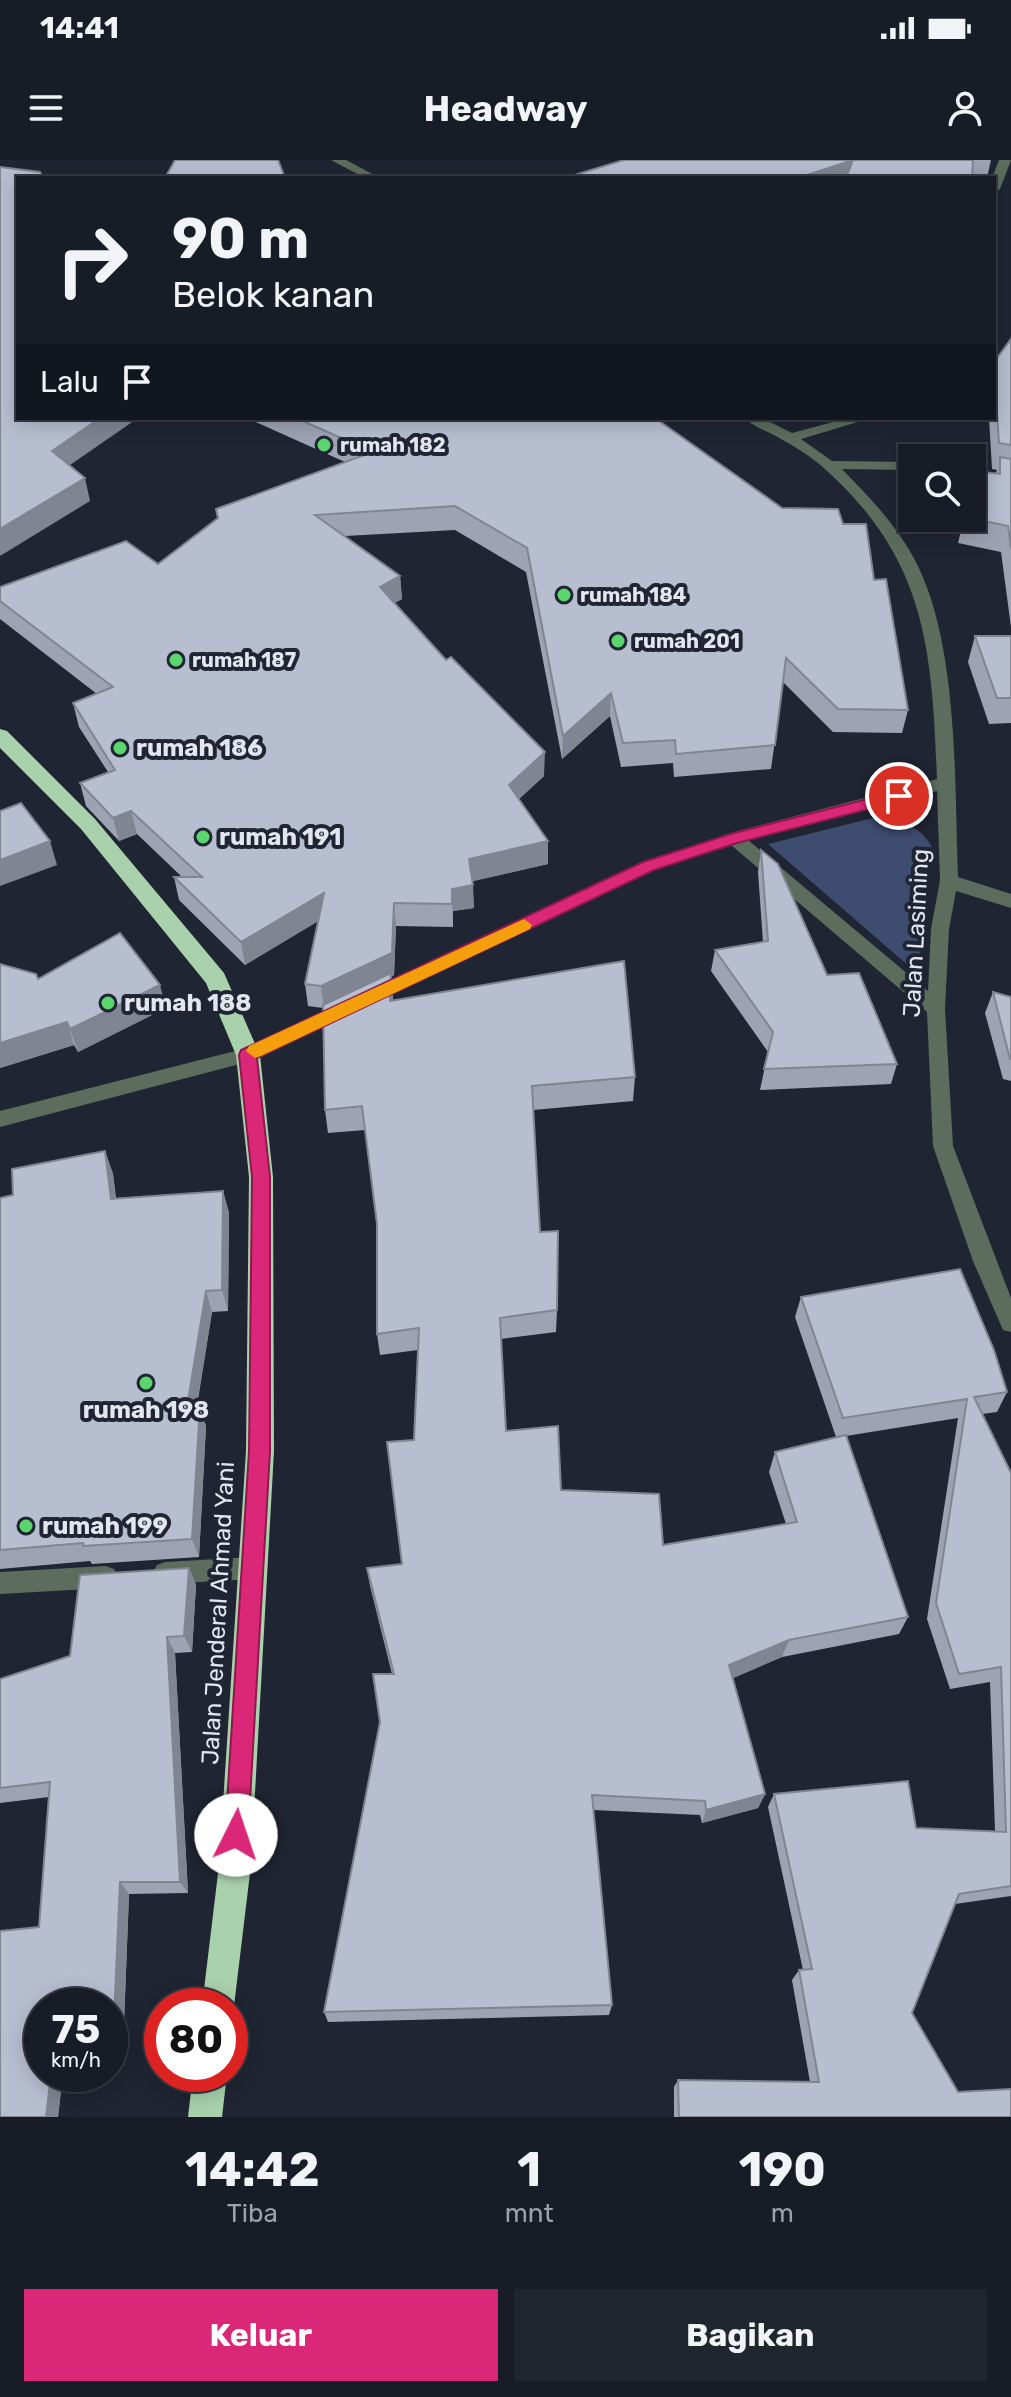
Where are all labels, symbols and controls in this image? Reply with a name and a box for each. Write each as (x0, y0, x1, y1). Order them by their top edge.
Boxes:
text: 14:41 (40, 10, 119, 46)
icon: menu (24, 86, 68, 130)
icon: person (943, 86, 987, 130)
text: Headway (424, 87, 587, 130)
text: 90 m (172, 206, 309, 272)
icon: right (40, 208, 144, 312)
text: Belok kanan (172, 273, 374, 316)
icon: arrive (115, 360, 159, 404)
text: Lalu (40, 364, 99, 400)
place label: rumah 182 (340, 433, 446, 457)
marker: rumah 182 (315, 436, 333, 454)
map controls (898, 444, 986, 532)
button: search (898, 444, 986, 532)
place label: rumah 184 (580, 583, 687, 607)
marker: rumah 184 (555, 586, 573, 604)
place label: rumah 201 (634, 629, 740, 653)
marker: rumah 201 (609, 632, 627, 650)
place label: rumah 187 (192, 648, 296, 672)
marker: rumah 187 (167, 651, 185, 669)
place label: rumah 186 (136, 734, 263, 762)
marker: rumah 186 (111, 739, 129, 757)
pin (865, 762, 933, 830)
icon: arrive (877, 774, 921, 818)
place label: rumah 191 (219, 823, 341, 851)
marker: rumah 191 (194, 828, 212, 846)
street label: Jalan Lasiming (898, 848, 934, 1018)
place label: rumah 188 (124, 989, 252, 1017)
marker: rumah 188 (99, 994, 117, 1012)
marker: rumah 198 (137, 1374, 155, 1392)
place label: rumah 198 (83, 1396, 209, 1424)
street label: Jalan Jenderal Ahmad Yani (196, 1461, 240, 1765)
place label: rumah 199 (42, 1512, 168, 1540)
marker: rumah 199 (17, 1517, 35, 1535)
position arrow (194, 1793, 278, 1877)
speed limit sign: 80 (144, 1988, 248, 2092)
text: 75 (52, 2006, 100, 2053)
text: km/h (51, 2048, 101, 2072)
text: 14:42 (185, 2141, 320, 2198)
text: 1 (517, 2141, 541, 2198)
text: 190 (739, 2141, 826, 2198)
text: Tiba (227, 2198, 278, 2229)
text: mnt (505, 2198, 554, 2229)
text: m (771, 2198, 794, 2229)
button: Keluar (24, 2289, 498, 2381)
button: Bagikan (514, 2289, 987, 2381)

